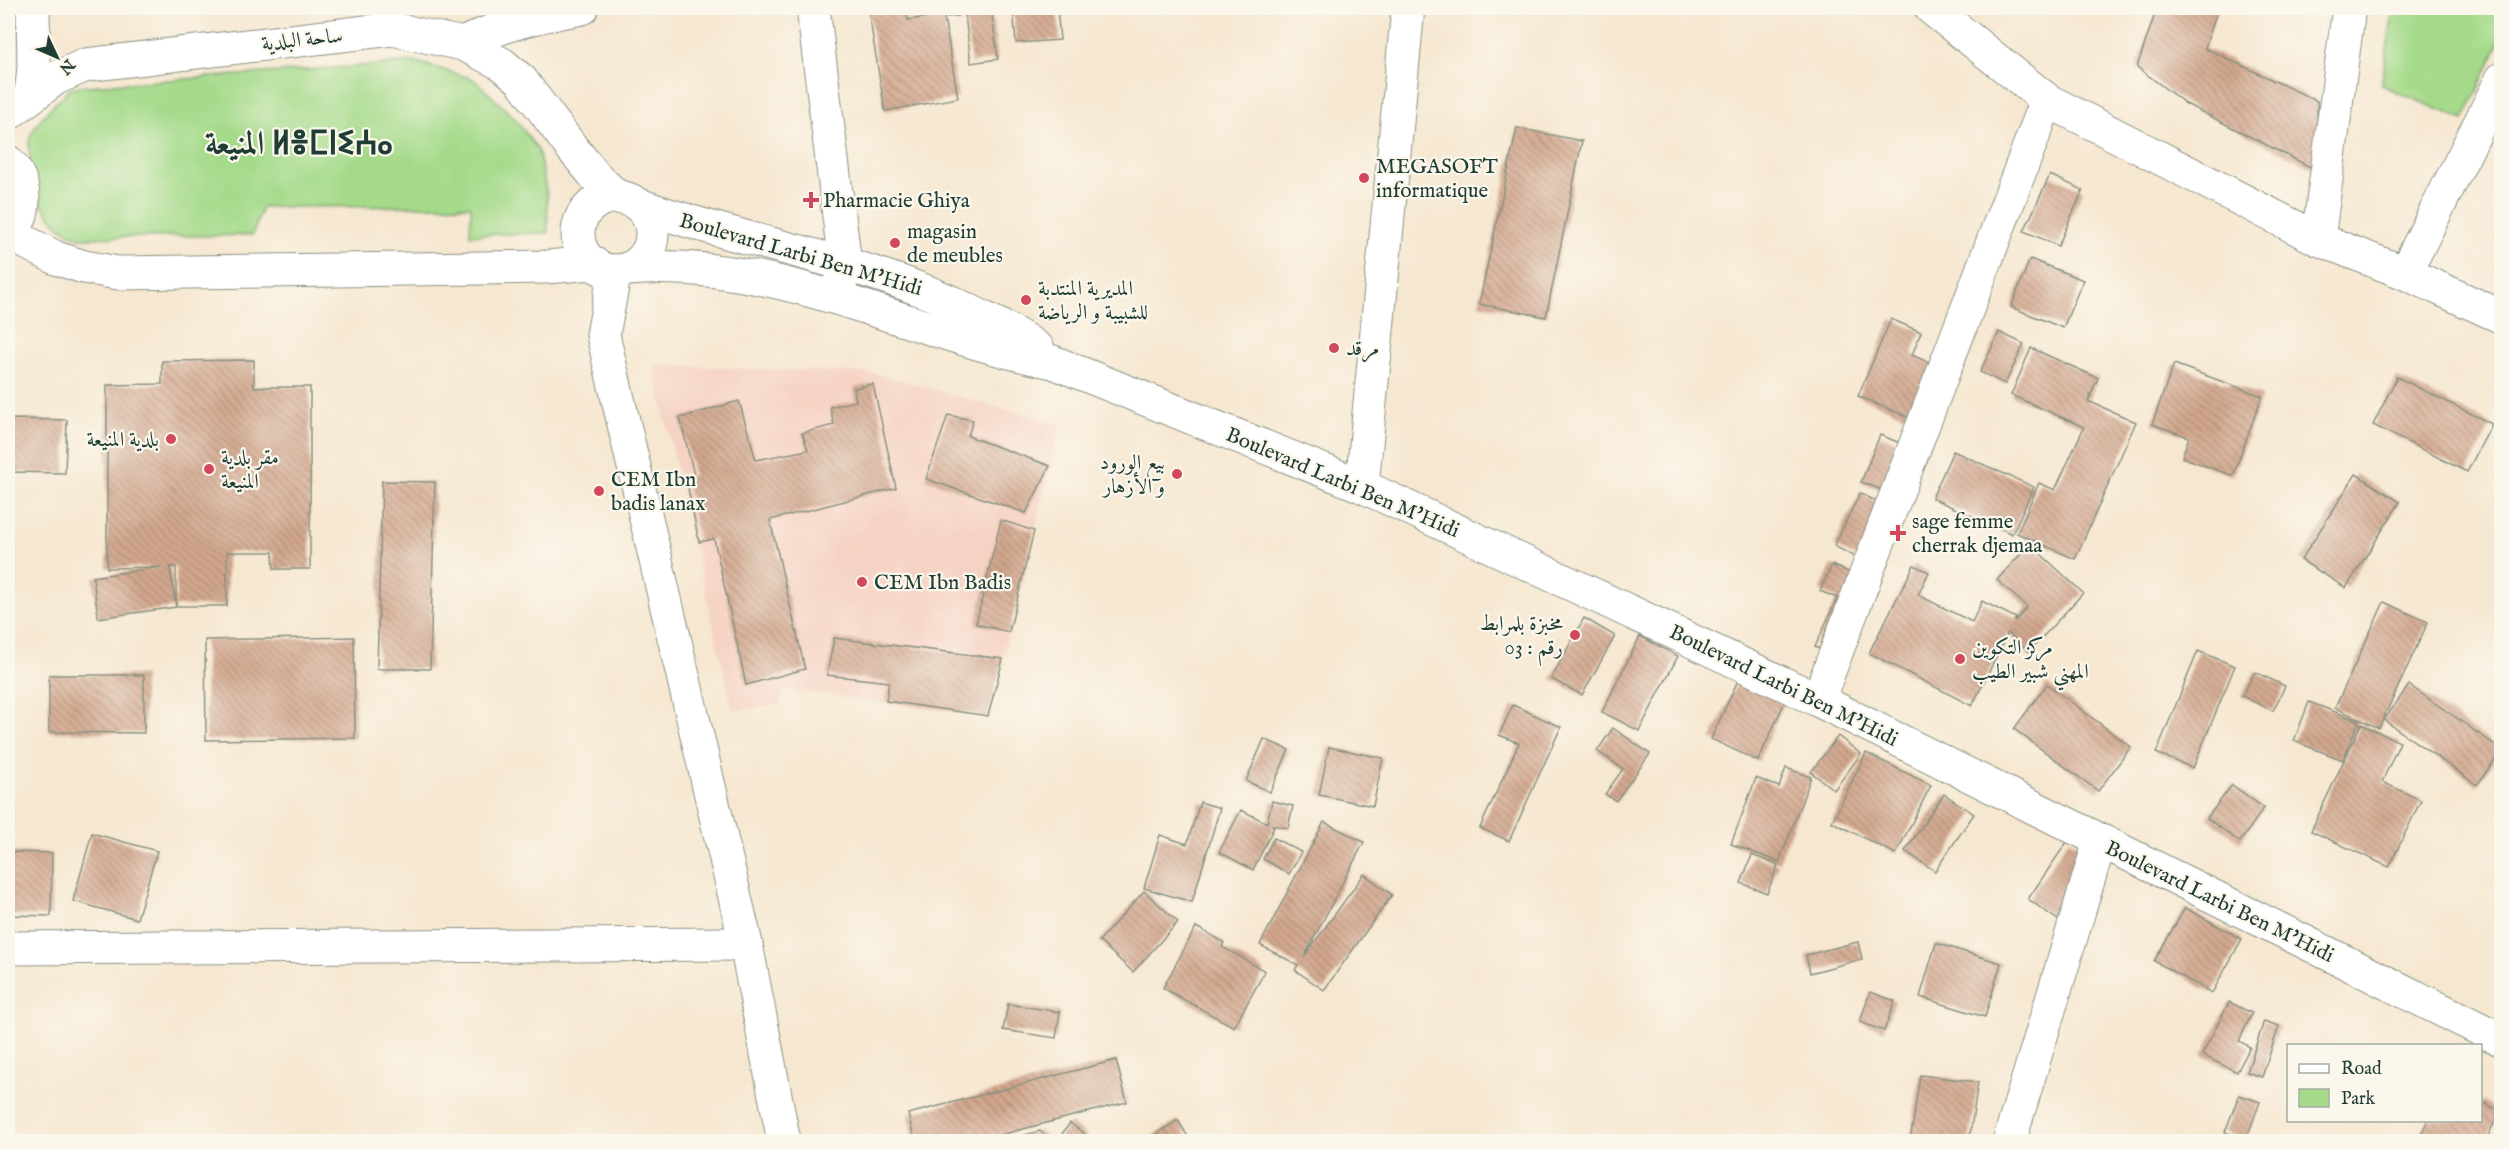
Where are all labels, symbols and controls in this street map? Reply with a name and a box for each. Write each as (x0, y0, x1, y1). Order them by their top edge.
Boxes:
street label: ساحة البلدية (260, 23, 344, 58)
north arrow (27, 27, 87, 87)
text: N (54, 53, 79, 78)
district label: المنيعة ⵍⴻⵎⵏⵉⵄⴰ (205, 124, 393, 166)
place label: MEGASOFT informatique (1376, 154, 1499, 205)
marker: MEGASOFT informatique (1357, 171, 1371, 185)
place label: Pharmacie Ghiya (823, 188, 971, 215)
marker: Pharmacie Ghiya (804, 193, 818, 207)
street label: Boulevard Larbi Ben M'Hidi (676, 208, 925, 303)
place label: magasin de meubles (907, 219, 1003, 270)
marker: magasin de meubles (888, 236, 902, 250)
place label: المديرية المنتدبة للشبيبة و الرياضة (1038, 276, 1148, 327)
marker: المديرية المنتدبة للشبيبة و الرياضة (1019, 293, 1033, 307)
place label: مرقد (1346, 336, 1379, 363)
marker: مرقد (1327, 341, 1341, 355)
street label: Boulevard Larbi Ben M'Hidi (1221, 422, 1463, 545)
place label: بلدية المنيعة (86, 427, 159, 454)
marker: بلدية المنيعة (164, 432, 178, 446)
place label: مقر بلدية المنيعة (221, 445, 279, 496)
place label: بيع الورود و الأزهار (1100, 450, 1165, 501)
marker: مقر بلدية المنيعة (202, 462, 216, 476)
place label: CEM Ibn badis lanax (611, 467, 705, 518)
marker: بيع الورود و الأزهار (1170, 467, 1184, 481)
marker: CEM Ibn badis lanax (592, 484, 606, 498)
place label: sage femme cherrak djemaa (1912, 509, 2043, 560)
marker: sage femme cherrak djemaa (1889, 524, 1907, 542)
place label: CEM Ibn Badis (874, 570, 1011, 597)
marker: CEM Ibn Badis (855, 575, 869, 589)
place label: مخبزة بلمرابط رقم : 03 (1479, 611, 1563, 667)
street label: Boulevard Larbi Ben M'Hidi (1664, 619, 1902, 754)
marker: مخبزة بلمرابط رقم : 03 (1568, 628, 1582, 642)
place label: مركز التكوين المهني شبير الطيب (1972, 635, 2089, 691)
marker: مركز التكوين المهني شبير الطيب (1953, 652, 1967, 666)
street label: Boulevard Larbi Ben M'Hidi (2100, 835, 2338, 970)
legend (2287, 1044, 2482, 1122)
text: Road (2341, 1058, 2382, 1081)
text: Park (2341, 1088, 2376, 1111)

